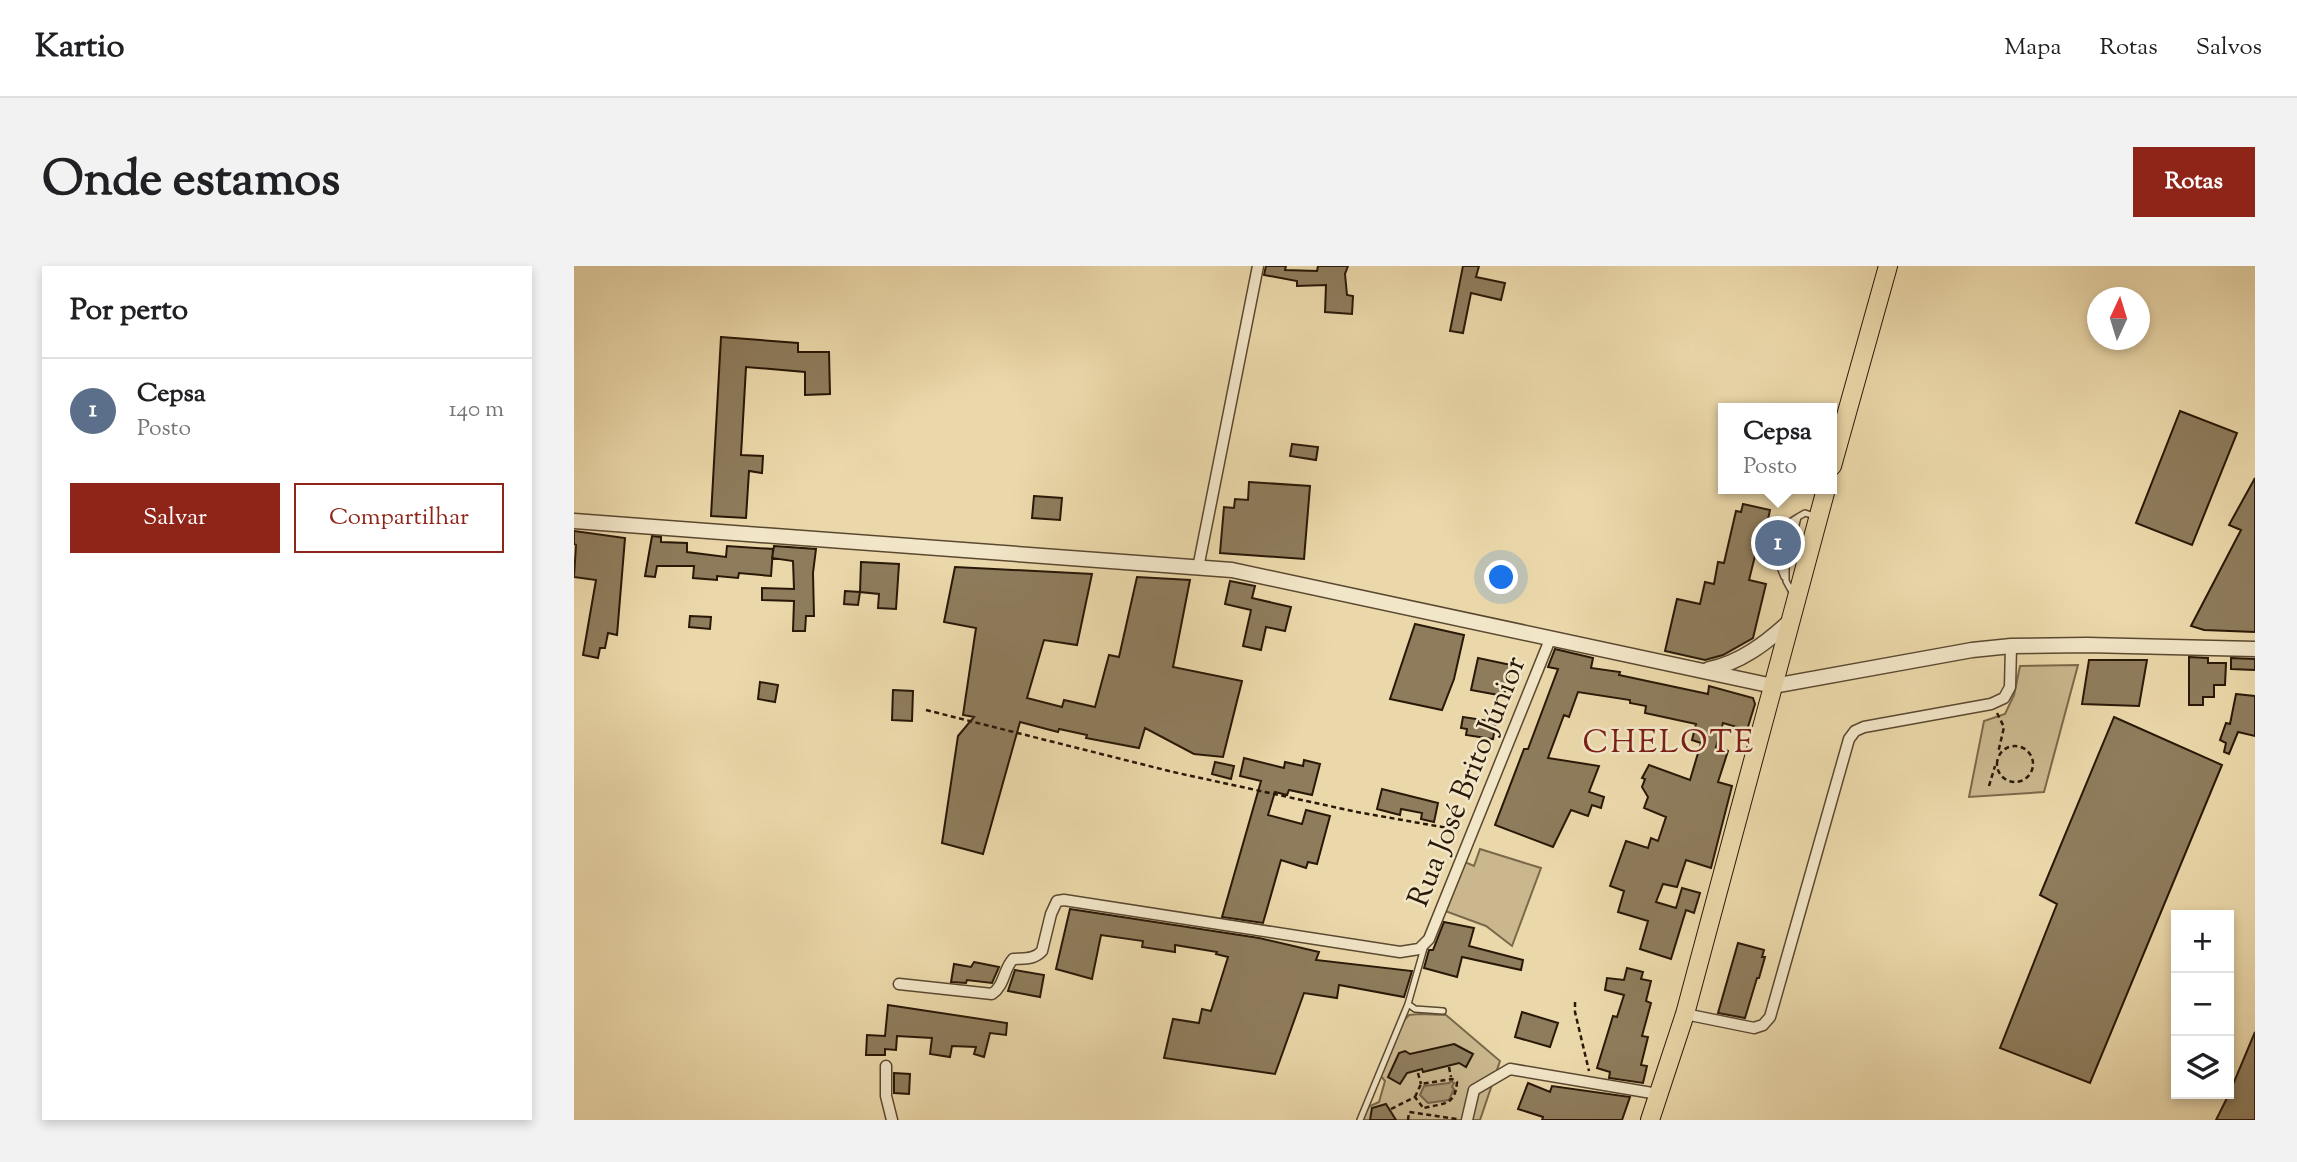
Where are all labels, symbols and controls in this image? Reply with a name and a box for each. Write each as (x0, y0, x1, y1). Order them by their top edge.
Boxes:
text: Kartio (35, 24, 125, 72)
text: Mapa (2004, 31, 2062, 65)
text: Rotas (2100, 31, 2158, 65)
text: Salvos (2196, 31, 2262, 65)
text: Onde estamos (42, 147, 340, 217)
button: Rotas (2133, 147, 2255, 217)
north arrow (2087, 287, 2150, 350)
text: Por perto (70, 290, 188, 333)
text: Cepsa (137, 376, 206, 413)
text: 1 (89, 394, 97, 427)
text: 140 m (449, 394, 504, 427)
popup (1718, 403, 1837, 494)
text: Posto (137, 413, 191, 446)
text: Cepsa (1743, 414, 1812, 451)
text: Posto (1743, 451, 1797, 484)
button: Salvar (70, 483, 280, 553)
button: Compartilhar (294, 483, 504, 553)
pin: 1 (1755, 517, 1801, 569)
your location (1484, 560, 1518, 594)
street label: Rua José Brito Júnior (1398, 650, 1538, 914)
district label: CHELOTE (1583, 721, 1755, 767)
map controls (2171, 910, 2234, 1099)
button: + (2171, 910, 2234, 973)
button: − (2171, 973, 2234, 1036)
button: layers (2171, 1036, 2234, 1099)

